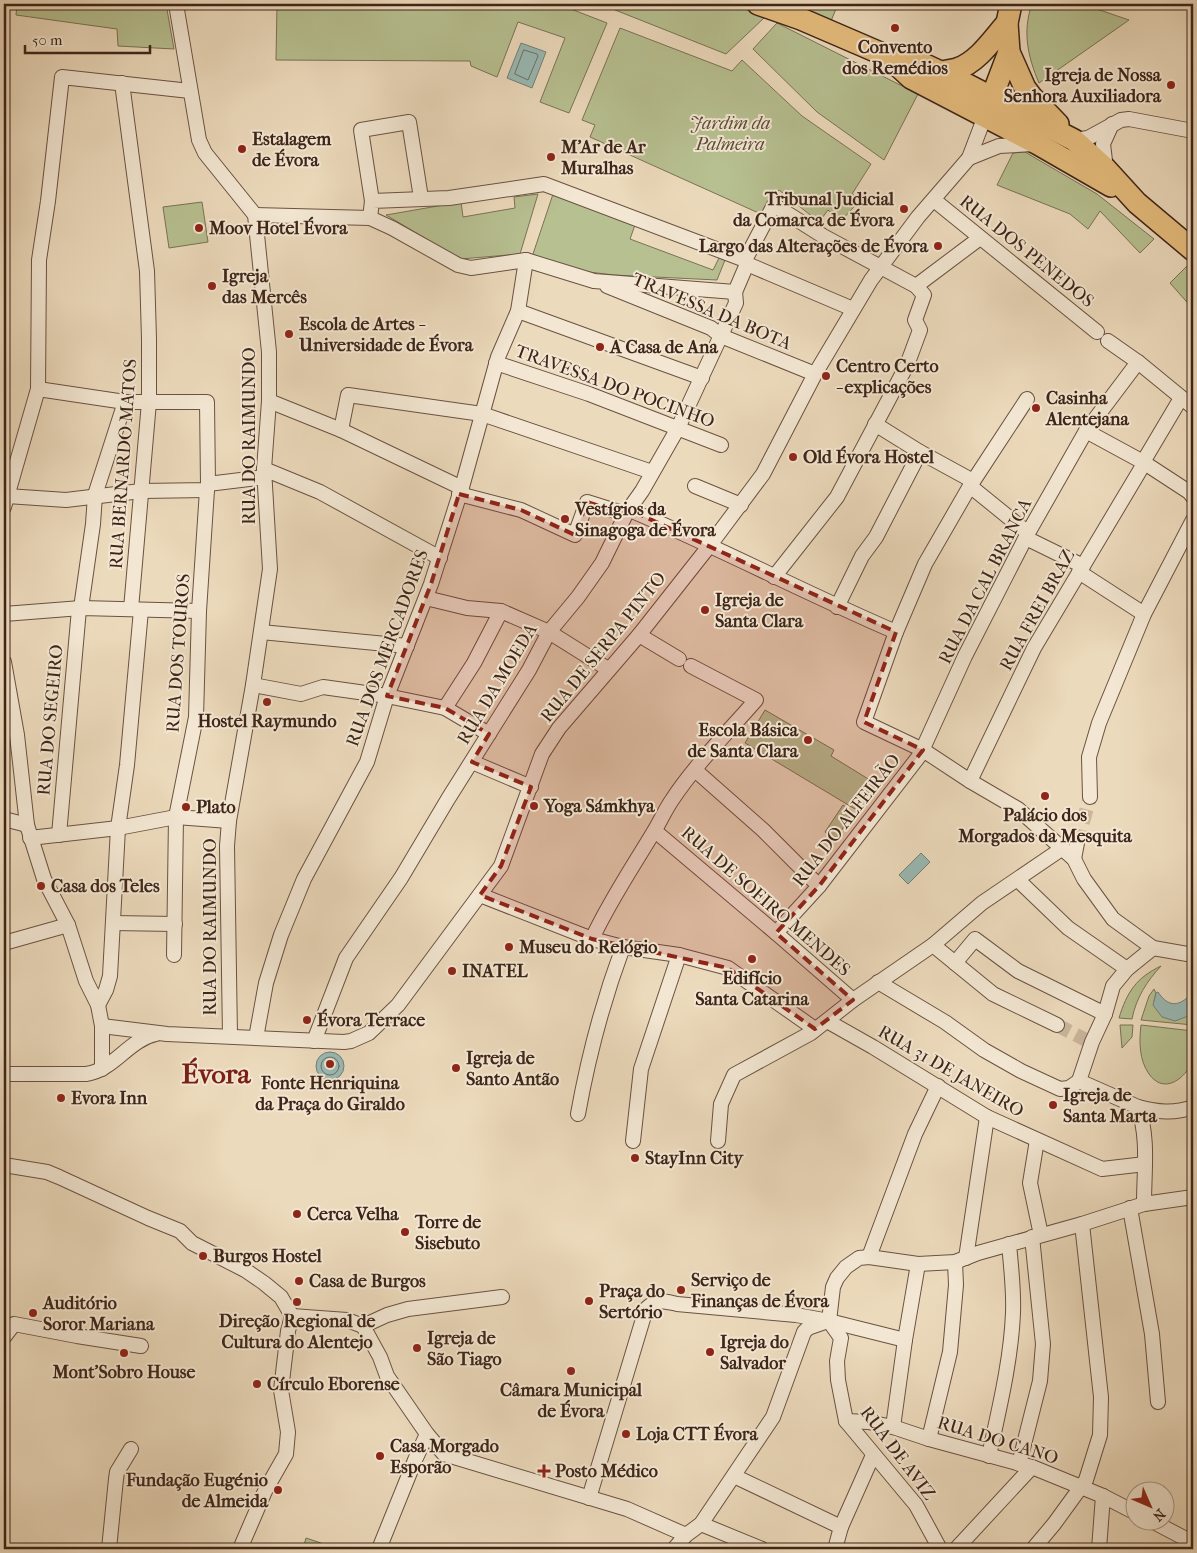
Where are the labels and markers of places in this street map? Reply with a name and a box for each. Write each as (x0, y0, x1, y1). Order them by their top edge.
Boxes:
marker: Convento dos Remédios (889, 22, 901, 34)
place label: Convento dos Remédios (842, 37, 948, 79)
place label: Igreja de Nossa Senhora Auxiliadora (1004, 65, 1162, 107)
marker: Igreja de Nossa Senhora Auxiliadora (1165, 79, 1177, 91)
place label: Estalagem de Évora (252, 129, 332, 171)
place label: M'Ar de Ar Muralhas (560, 137, 646, 179)
marker: Estalagem de Évora (236, 143, 248, 155)
marker: M'Ar de Ar Muralhas (545, 151, 557, 163)
place label: Tribunal Judicial da Comarca de Évora (733, 189, 895, 231)
marker: Tribunal Judicial da Comarca de Évora (898, 203, 910, 215)
place label: Moov Hotel Évora (208, 216, 348, 239)
marker: Moov Hotel Évora (193, 222, 205, 234)
place label: Largo das Alterações de Évora (699, 234, 929, 257)
marker: Largo das Alterações de Évora (932, 240, 944, 252)
place label: Igreja das Mercês (222, 266, 307, 308)
marker: Igreja das Mercês (206, 280, 218, 292)
place label: Escola de Artes - Universidade de Évora (298, 314, 474, 356)
marker: Escola de Artes - Universidade de Évora (283, 328, 295, 340)
place label: A Casa de Ana (609, 337, 718, 358)
marker: A Casa de Ana (594, 341, 606, 353)
place label: Centro Certo - explicações (836, 356, 939, 398)
marker: Centro Certo - explicações (820, 370, 832, 382)
place label: Casinha Alentejana (1045, 388, 1129, 430)
marker: Casinha Alentejana (1030, 402, 1042, 414)
place label: Old Évora Hostel (803, 445, 935, 468)
marker: Old Évora Hostel (787, 451, 799, 463)
place label: Vestígios da Sinagoga de Évora (574, 499, 716, 541)
marker: Vestígios da Sinagoga de Évora (559, 513, 571, 525)
place label: Igreja de Santa Clara (715, 590, 804, 632)
marker: Igreja de Santa Clara (699, 604, 711, 616)
marker: Hostel Raymundo (261, 696, 273, 708)
place label: Hostel Raymundo (197, 711, 337, 732)
place label: Escola Básica de Santa Clara (687, 720, 799, 762)
marker: Escola Básica de Santa Clara (802, 734, 814, 746)
marker: Palácio dos Morgados da Mesquita (1039, 790, 1051, 802)
place label: Yoga Sámkhya (543, 796, 655, 817)
place label: Plato (196, 797, 236, 818)
marker: Yoga Sámkhya (528, 800, 540, 812)
marker: Plato (180, 801, 192, 813)
place label: Palácio dos Morgados da Mesquita (957, 805, 1132, 847)
place label: Casa dos Teles (51, 876, 160, 897)
marker: Casa dos Teles (35, 880, 47, 892)
place label: Museu do Relógio (518, 937, 657, 958)
marker: Museu do Relógio (503, 941, 515, 953)
marker: Edifício Santa Catarina (746, 953, 758, 965)
place label: INATEL (462, 961, 529, 982)
marker: INATEL (446, 965, 458, 977)
place label: Edifício Santa Catarina (695, 968, 809, 1010)
place label: Évora Terrace (317, 1008, 425, 1031)
marker: Évora Terrace (301, 1014, 313, 1026)
place label: Igreja de Santo Antão (466, 1048, 559, 1090)
marker: Fonte Henriquina da Praça do Giraldo (324, 1058, 336, 1070)
marker: Igreja de Santo Antão (450, 1062, 462, 1074)
place label: Fonte Henriquina da Praça do Giraldo (255, 1073, 405, 1115)
place label: Igreja de Santa Marta (1063, 1085, 1158, 1127)
place label: Evora Inn (71, 1088, 148, 1109)
marker: Evora Inn (55, 1092, 67, 1104)
marker: Igreja de Santa Marta (1047, 1099, 1059, 1111)
place label: StayInn City (645, 1148, 745, 1169)
marker: StayInn City (629, 1152, 641, 1164)
place label: Cerca Velha (307, 1204, 399, 1225)
marker: Cerca Velha (291, 1208, 303, 1220)
place label: Torre de Sisebuto (414, 1212, 481, 1254)
marker: Torre de Sisebuto (399, 1226, 411, 1238)
place label: Burgos Hostel (213, 1246, 323, 1267)
marker: Burgos Hostel (197, 1250, 209, 1262)
place label: Serviço de Finanças de Évora (690, 1270, 829, 1312)
place label: Casa de Burgos (309, 1271, 426, 1292)
marker: Casa de Burgos (293, 1275, 305, 1287)
place label: Praça do Sertório (599, 1281, 665, 1323)
marker: Serviço de Finanças de Évora (675, 1284, 687, 1296)
place label: Auditório Soror Mariana (42, 1293, 155, 1335)
marker: Praça do Sertório (583, 1295, 595, 1307)
marker: Direção Regional de Cultura do Alentejo (291, 1296, 303, 1308)
marker: Auditório Soror Mariana (27, 1307, 39, 1319)
place label: Direção Regional de Cultura do Alentejo (219, 1311, 375, 1353)
place label: Igreja de São Tiago (427, 1328, 502, 1370)
place label: Igreja do Salvador (720, 1332, 789, 1374)
marker: Igreja de São Tiago (411, 1342, 423, 1354)
marker: Igreja do Salvador (704, 1346, 716, 1358)
marker: Mont'Sobro House (118, 1347, 130, 1359)
place label: Mont'Sobro House (52, 1362, 195, 1383)
marker: Câmara Municipal de Évora (565, 1365, 577, 1377)
place label: Círculo Eborense (267, 1374, 400, 1395)
marker: Círculo Eborense (251, 1378, 263, 1390)
place label: Câmara Municipal de Évora (500, 1380, 643, 1422)
place label: Loja CTT Évora (636, 1422, 758, 1445)
marker: Loja CTT Évora (620, 1428, 632, 1440)
place label: Casa Morgado Esporão (390, 1436, 499, 1478)
marker: Casa Morgado Esporão (374, 1450, 386, 1462)
place label: Posto Médico (555, 1461, 658, 1482)
marker: Posto Médico (537, 1464, 551, 1478)
place label: Fundação Eugénio de Almeida (125, 1470, 269, 1512)
marker: Fundação Eugénio de Almeida (272, 1484, 284, 1496)

